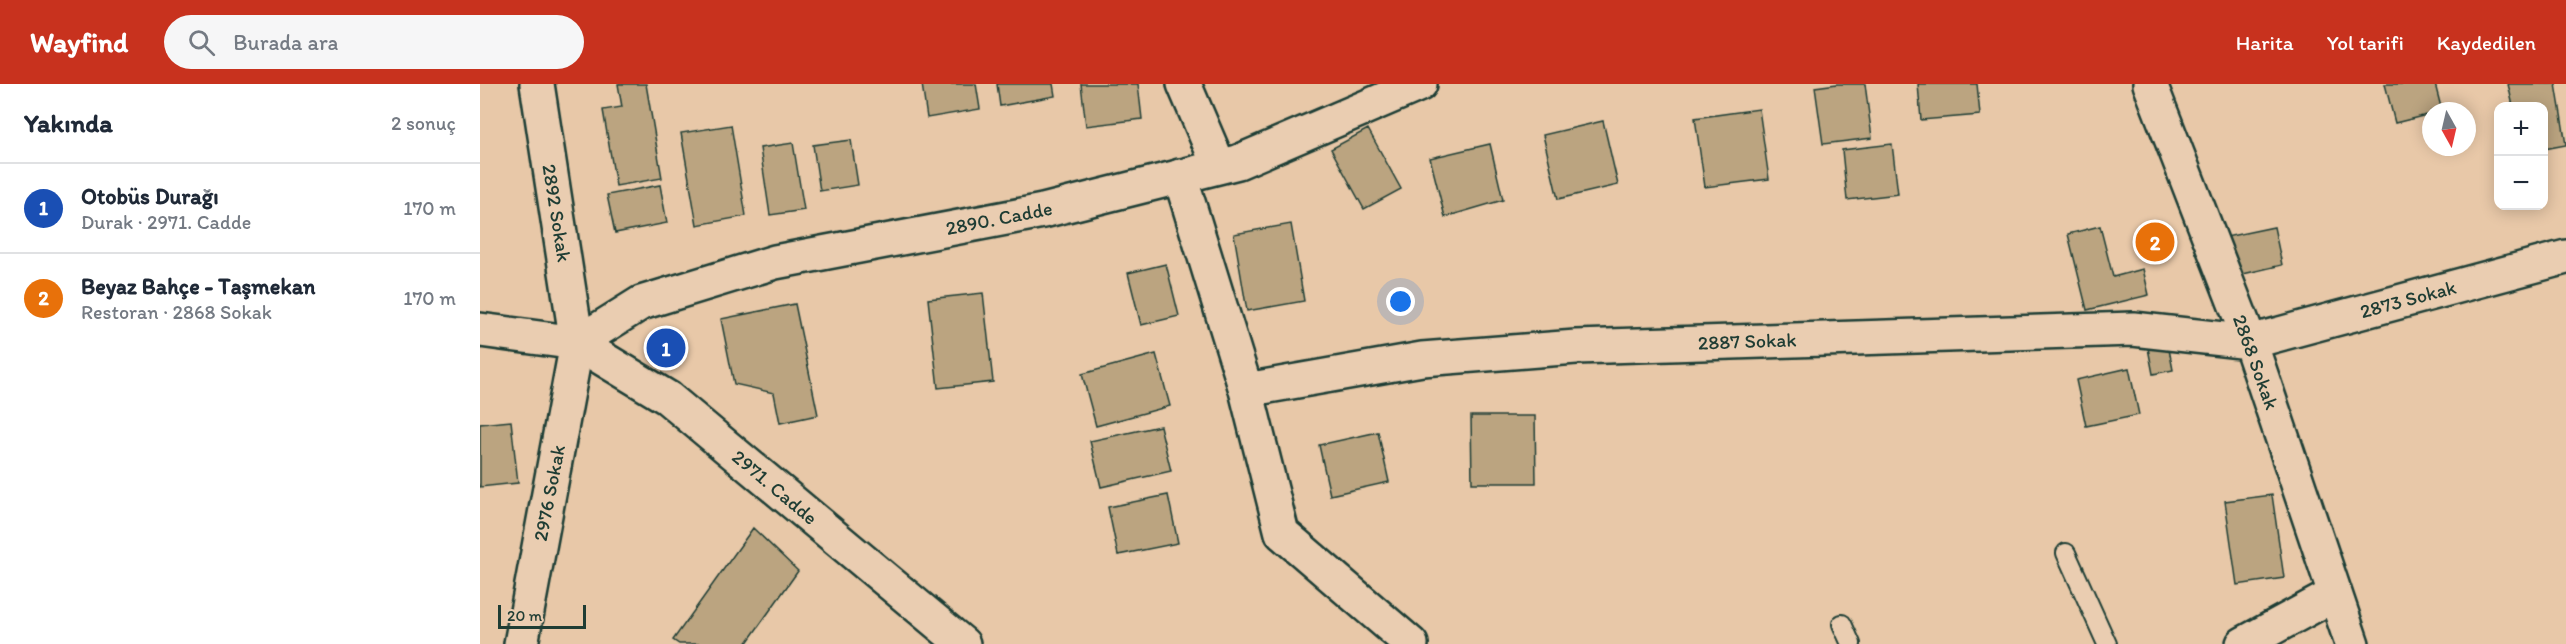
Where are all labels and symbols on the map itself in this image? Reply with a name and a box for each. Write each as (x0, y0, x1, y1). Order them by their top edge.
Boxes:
north arrow (2422, 102, 2476, 156)
street label: 2892 Sokak (537, 162, 577, 264)
street label: 2890. Cadde (944, 196, 1054, 240)
pin: 2 (2136, 220, 2174, 264)
street label: 2873 Sokak (2357, 275, 2459, 323)
your location (1386, 287, 1415, 316)
street label: 2868 Sokak (2228, 311, 2284, 413)
pin: 1 (646, 326, 686, 370)
street label: 2887 Sokak (1697, 327, 1797, 355)
street label: 2976 Sokak (528, 443, 570, 543)
street label: 2971. Cadde (727, 444, 823, 530)
scale bar (498, 602, 586, 630)

